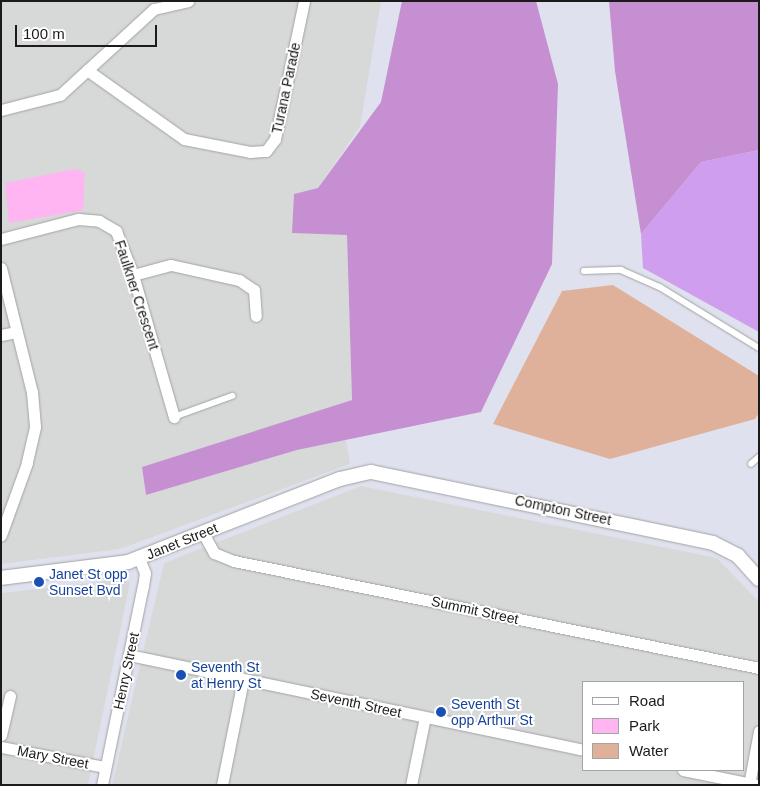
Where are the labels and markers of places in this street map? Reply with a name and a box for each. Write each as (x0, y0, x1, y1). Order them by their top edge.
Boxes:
place label: Janet St opp Sunset Bvd (49, 566, 128, 598)
marker: Janet St opp Sunset Bvd (33, 576, 45, 588)
place label: Seventh St at Henry St (191, 659, 261, 692)
marker: Seventh St at Henry St (175, 669, 187, 681)
place label: Seventh St opp Arthur St (451, 696, 533, 729)
marker: Seventh St opp Arthur St (435, 706, 447, 718)

